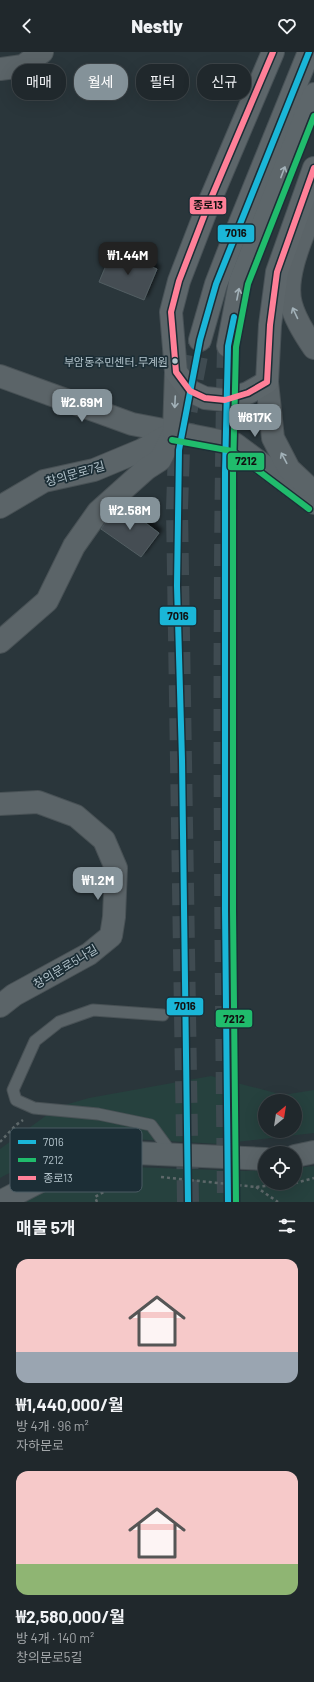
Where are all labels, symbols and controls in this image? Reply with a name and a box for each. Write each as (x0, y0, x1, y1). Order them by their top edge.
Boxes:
icon: back (16, 15, 38, 37)
text: Nestly (131, 15, 183, 37)
icon: heart (276, 15, 298, 37)
chip: 매매 (12, 64, 66, 100)
chip: 월세 (74, 64, 128, 100)
chip: 필터 (136, 64, 189, 100)
chip: 신규 (197, 64, 251, 100)
one-way arrow (280, 167, 288, 179)
line badge: 종로13 (189, 196, 227, 215)
text: 종로13 (193, 198, 223, 211)
line badge: 7016 (217, 224, 255, 243)
text: 7016 (225, 226, 247, 239)
pin: ₩1.44M (95, 242, 161, 276)
text: ₩1.44M (108, 247, 148, 263)
one-way arrow (235, 288, 243, 301)
one-way arrow (291, 308, 299, 320)
place label: 부암동주민센터.무계원 (64, 355, 168, 368)
marker: 부암동주민센터.무계원 (170, 356, 180, 366)
pin: ₩2.69M (49, 389, 115, 423)
text: ₩2.69M (61, 394, 103, 410)
one-way arrow (171, 395, 179, 408)
pin: ₩817K (227, 404, 283, 438)
text: ₩817K (238, 409, 272, 425)
line badge: 7212 (227, 452, 265, 471)
one-way arrow (279, 452, 287, 464)
text: 7212 (235, 454, 257, 467)
street label: 창의문로7길 (44, 458, 106, 488)
pin: ₩2.58M (97, 497, 163, 531)
text: ₩2.58M (109, 502, 151, 518)
line badge: 7016 (159, 606, 197, 626)
text: 7016 (167, 609, 189, 622)
pin: ₩1.2M (70, 867, 126, 901)
text: ₩1.2M (82, 872, 114, 888)
street label: 창의문로5나길 (30, 941, 100, 991)
line badge: 7016 (166, 997, 204, 1016)
text: 7016 (174, 999, 196, 1012)
line badge: 7212 (215, 1009, 253, 1028)
text: 7212 (223, 1012, 245, 1025)
north arrow (258, 1094, 302, 1138)
map controls (258, 1094, 302, 1190)
legend (10, 1128, 142, 1192)
text: 7016 (43, 1135, 64, 1148)
button: locate (258, 1146, 302, 1190)
text: 7212 (43, 1153, 64, 1166)
text: 종로13 (43, 1171, 73, 1184)
icon: filters (276, 1215, 298, 1237)
text: 매물 5개 (16, 1217, 75, 1237)
icon: home (121, 1285, 193, 1357)
text: ₩1,440,000/월 (16, 1394, 124, 1414)
text: 방 4개 · 96 m² (16, 1418, 89, 1434)
text: 자하문로 (16, 1437, 64, 1453)
icon: home (121, 1497, 193, 1569)
text: ₩2,580,000/월 (16, 1606, 125, 1626)
text: 방 4개 · 140 m² (16, 1630, 94, 1646)
text: 창의문로5길 (16, 1649, 82, 1665)

